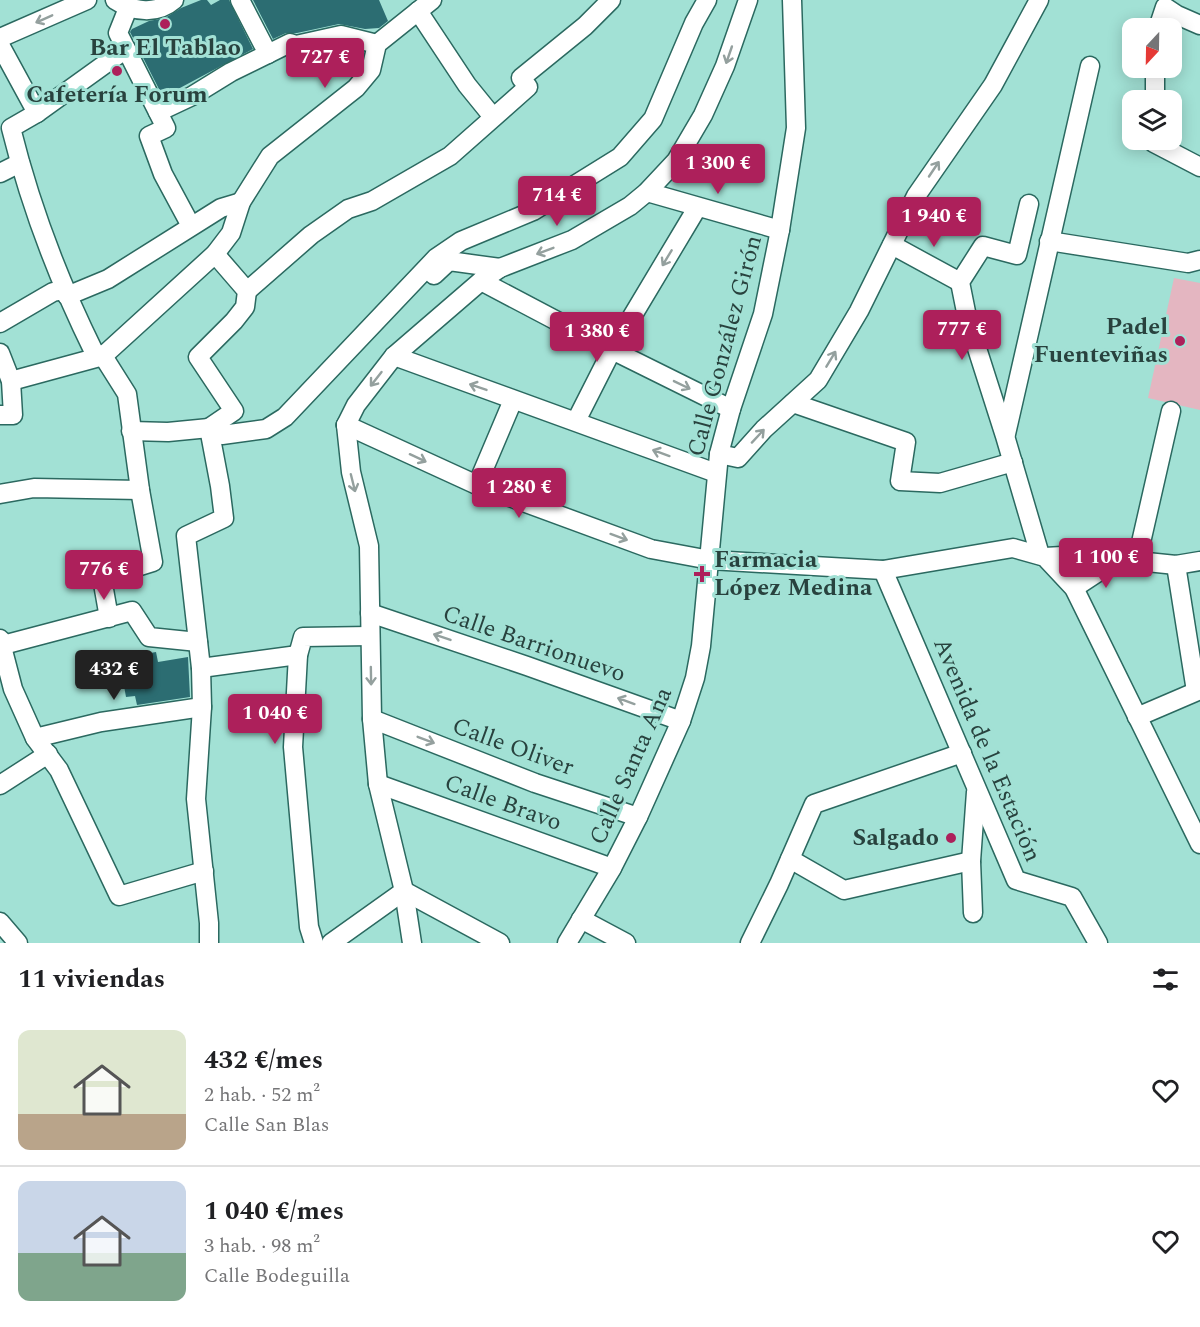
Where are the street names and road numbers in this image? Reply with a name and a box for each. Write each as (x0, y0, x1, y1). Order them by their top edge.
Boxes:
street label: Calle González Girón (678, 231, 772, 461)
street label: Calle Barrionuevo (438, 596, 630, 692)
street label: Avenida de la Estación (923, 632, 1051, 868)
street label: Calle Santa Ana (580, 681, 682, 851)
street label: Calle Oliver (447, 708, 579, 786)
street label: Calle Bravo (439, 765, 567, 841)

